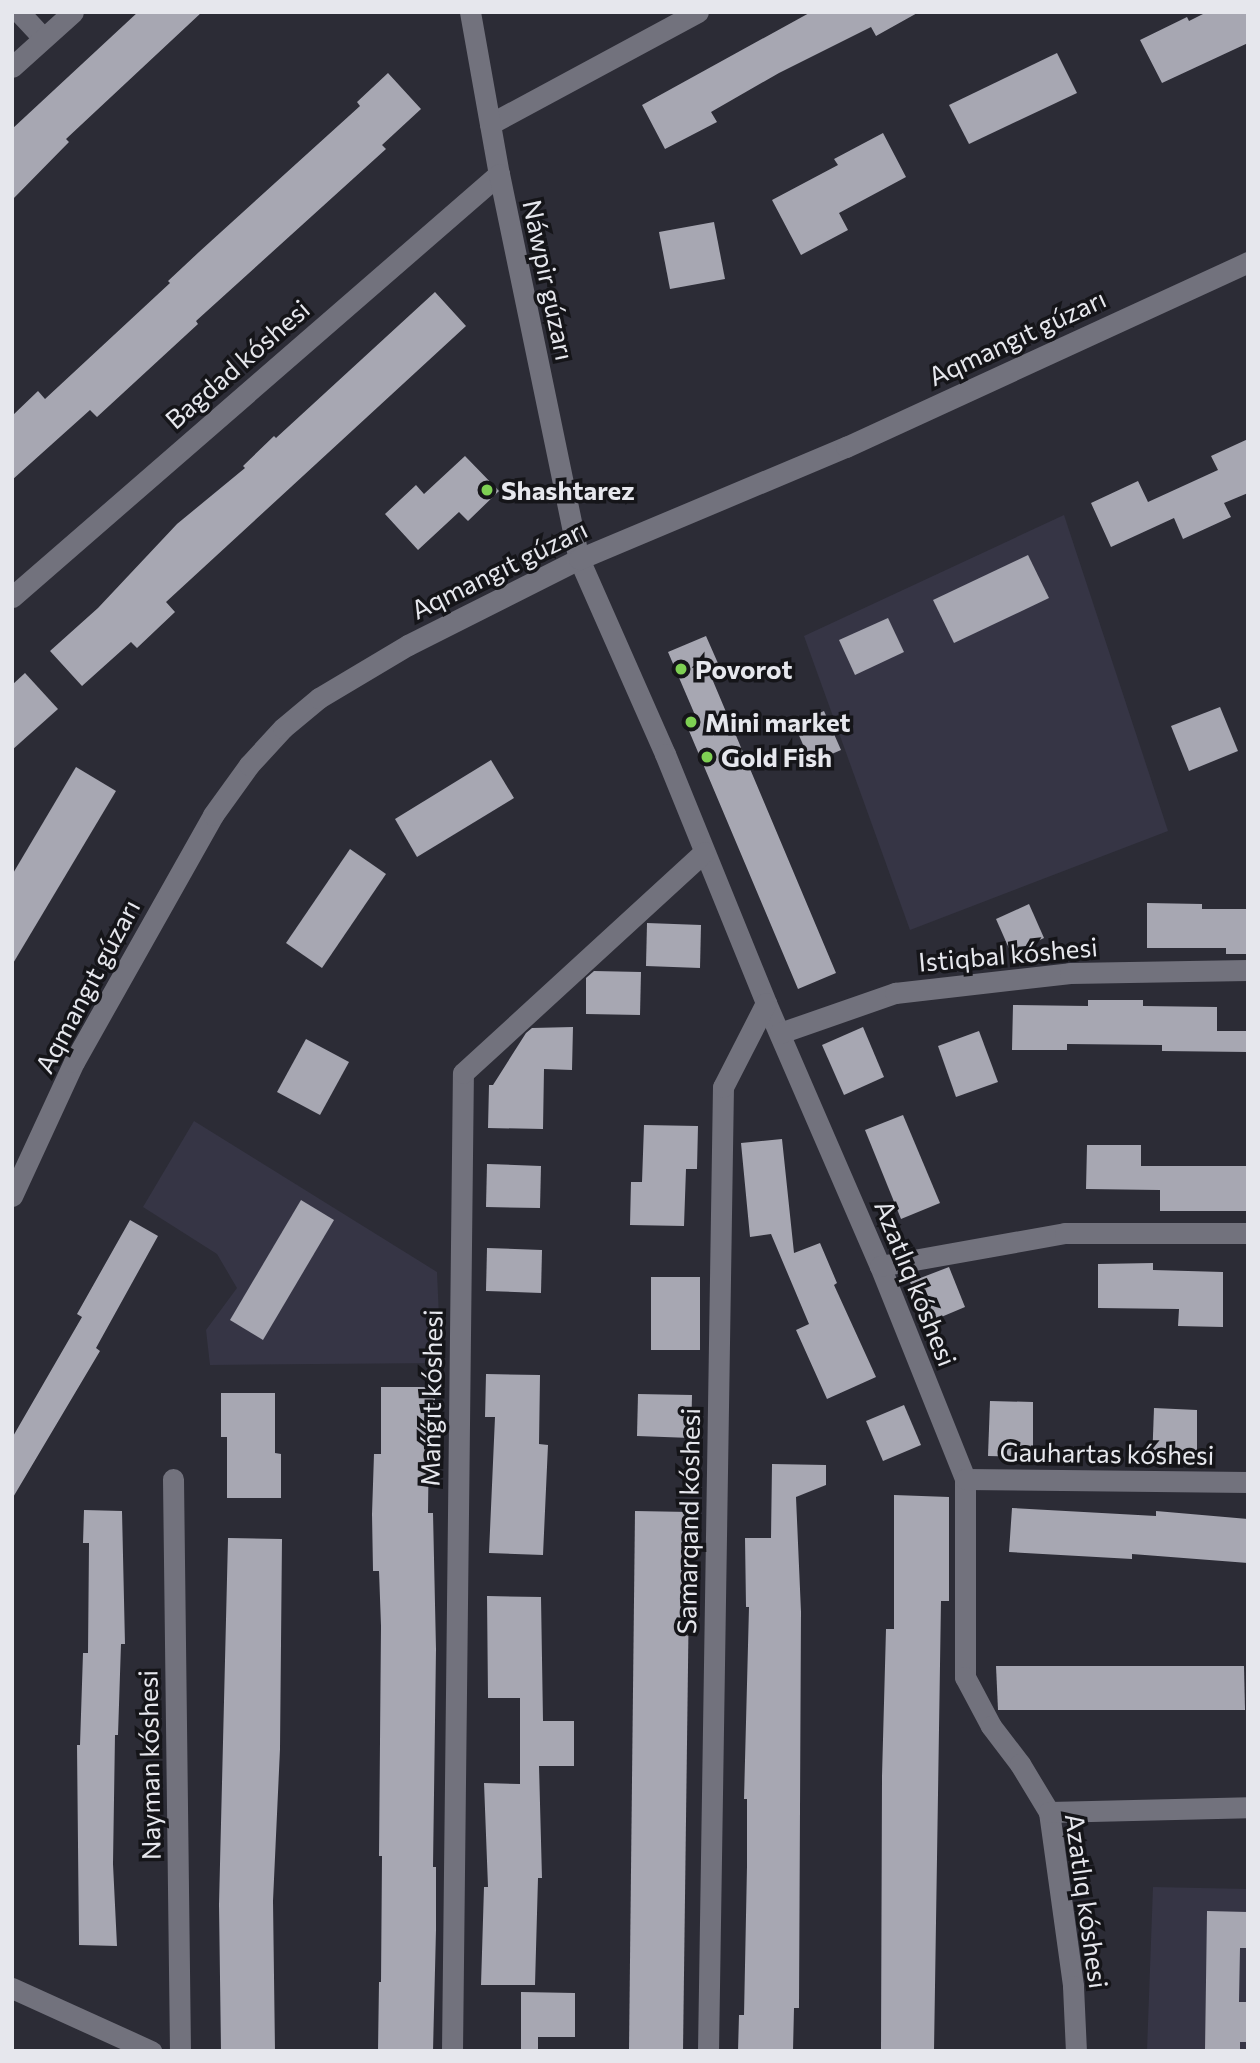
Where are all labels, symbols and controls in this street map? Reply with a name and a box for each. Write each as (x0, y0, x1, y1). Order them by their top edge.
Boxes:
street label: Náwpir gúzarı (517, 197, 581, 363)
street label: Aqmangıt gúzarı (923, 282, 1111, 392)
street label: Bagdad kóshesi (159, 293, 315, 435)
place label: Shashtarez (501, 474, 635, 506)
marker: Shashtarez (479, 482, 495, 498)
street label: Aqmangıt gúzarı (406, 513, 592, 625)
place label: Povorot (695, 653, 792, 685)
marker: Povorot (673, 661, 689, 677)
place label: Mini market (705, 706, 850, 738)
marker: Mini market (683, 714, 699, 730)
place label: Gold Fish (721, 741, 832, 773)
marker: Gold Fish (699, 749, 715, 765)
street label: Aqmangıt gúzarı (28, 894, 146, 1078)
street label: Istiqbal kóshesi (917, 931, 1099, 977)
street label: Azatlıq kóshesi (869, 1195, 963, 1371)
street label: Mańǵıt kóshesi (414, 1309, 448, 1487)
street label: Samarqand kóshesi (670, 1408, 706, 1634)
street label: Gauhartas kóshesi (999, 1436, 1215, 1470)
street label: Nayman kóshesi (132, 1670, 166, 1860)
street label: Azatlıq kóshesi (1059, 1812, 1115, 1990)

